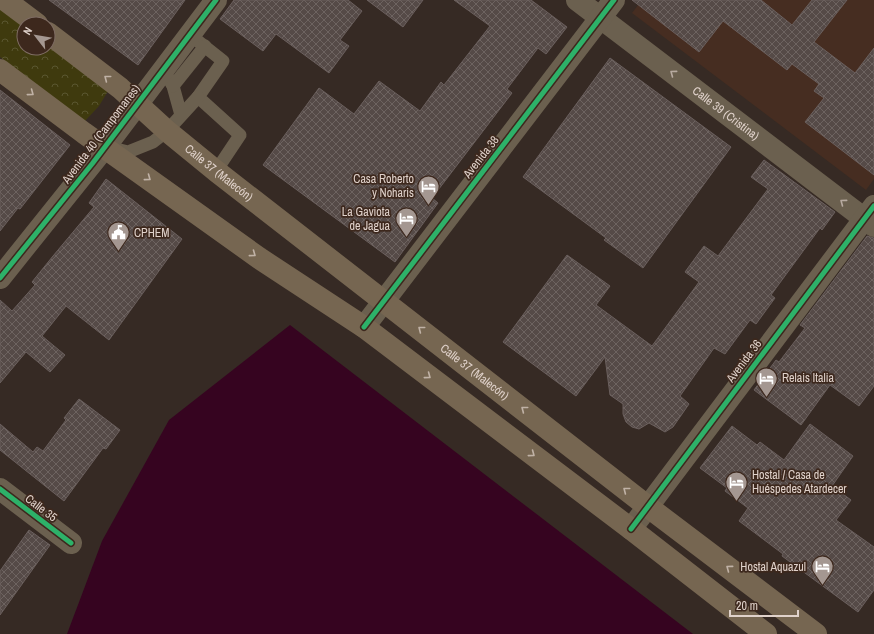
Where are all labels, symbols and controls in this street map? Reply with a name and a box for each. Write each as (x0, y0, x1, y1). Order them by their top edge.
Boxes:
north arrow (16, 16, 56, 56)
text: N (20, 24, 35, 37)
one-way arrow (670, 70, 677, 77)
one-way arrow (105, 76, 112, 83)
street label: Avenida 40 (Campomanes) (58, 81, 144, 188)
street label: Calle 39 (Cristina) (689, 83, 762, 144)
one-way arrow (27, 89, 34, 96)
street label: Avenida 38 (459, 133, 503, 182)
street label: Calle 37 (Malecón) (182, 141, 256, 205)
place label: Casa Roberto y Noharis (353, 171, 414, 201)
one-way arrow (143, 173, 150, 180)
hotel icon: Casa Roberto y Noharis (416, 173, 442, 206)
one-way arrow (840, 200, 847, 207)
place label: La Gaviota de Jagua (342, 204, 391, 234)
hotel icon: La Gaviota de Jagua (393, 206, 419, 239)
public building icon: CPHEM (106, 220, 132, 253)
place label: CPHEM (134, 225, 170, 241)
one-way arrow (249, 249, 256, 257)
one-way arrow (419, 327, 426, 334)
street label: Avenida 36 (722, 336, 765, 386)
street label: Calle 37 (Malecón) (437, 340, 512, 404)
hotel icon: Relais Italia (754, 365, 780, 398)
place label: Relais Italia (782, 370, 834, 386)
one-way arrow (424, 371, 431, 378)
one-way arrow (521, 407, 528, 414)
one-way arrow (528, 449, 535, 456)
place label: Hostal / Casa de Huéspedes Atardecer (752, 467, 847, 497)
hotel icon: Hostal / Casa de Huéspedes Atardecer (724, 469, 750, 502)
one-way arrow (623, 487, 630, 494)
street label: Calle 35 (22, 491, 61, 526)
hotel icon: Hostal Aquazul (809, 554, 835, 587)
place label: Hostal Aquazul (740, 559, 806, 575)
one-way arrow (727, 566, 734, 573)
scale bar (730, 592, 798, 618)
text: 20 m (736, 598, 758, 614)

